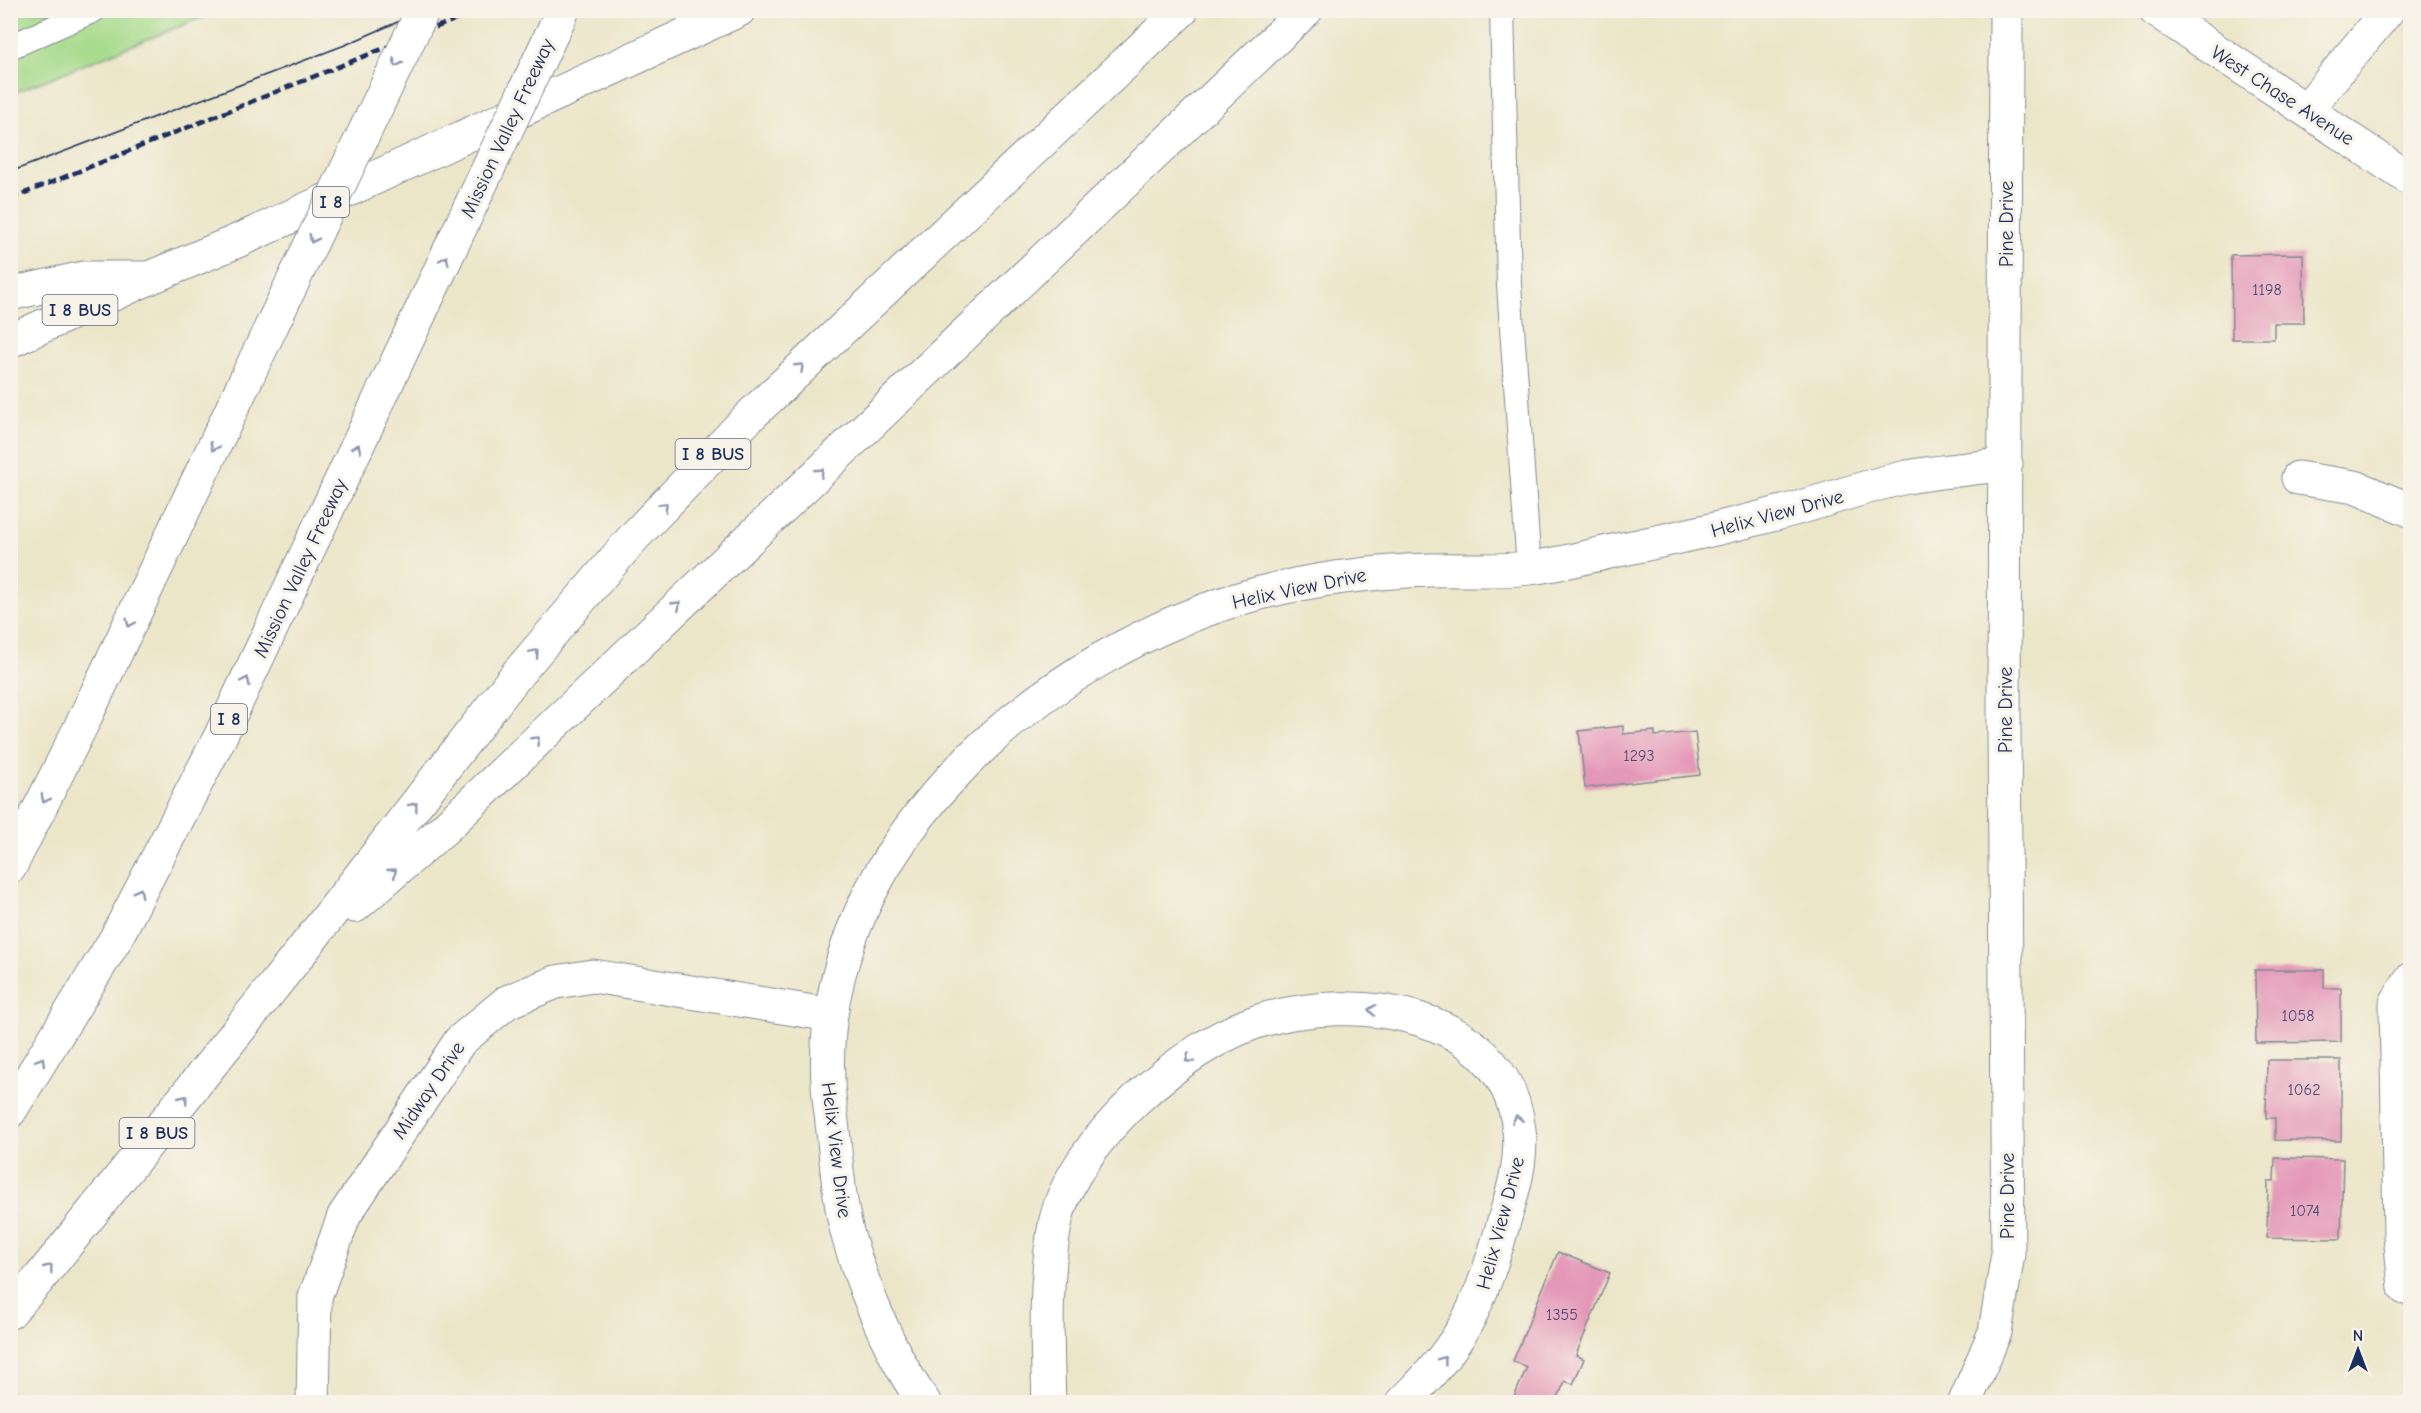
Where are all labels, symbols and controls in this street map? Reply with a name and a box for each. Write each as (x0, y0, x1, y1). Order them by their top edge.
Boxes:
street label: Mission Valley Freeway (456, 35, 559, 221)
street label: West Chase Avenue (2207, 41, 2359, 150)
one-way arrow (393, 57, 405, 68)
street label: Pine Drive (1995, 181, 2018, 267)
road number: I 8 (313, 187, 349, 217)
one-way arrow (309, 233, 321, 244)
one-way arrow (438, 255, 450, 266)
house number: 1198 (2252, 281, 2282, 299)
road number: I 8 BUS (42, 295, 118, 325)
one-way arrow (793, 364, 804, 375)
road number: I 8 BUS (676, 439, 750, 469)
one-way arrow (209, 441, 221, 452)
one-way arrow (349, 443, 361, 454)
one-way arrow (813, 468, 823, 479)
street label: Mission Valley Freeway (249, 475, 352, 661)
street label: Helix View Drive (1708, 485, 1846, 542)
one-way arrow (656, 503, 667, 514)
street label: Helix View Drive (1230, 563, 1368, 614)
one-way arrow (671, 601, 681, 612)
one-way arrow (126, 617, 138, 628)
one-way arrow (528, 649, 539, 660)
street label: Pine Drive (1994, 667, 2017, 753)
one-way arrow (239, 676, 251, 687)
road number: I 8 (211, 704, 247, 734)
one-way arrow (529, 736, 540, 747)
house number: 1293 (1623, 747, 1655, 765)
one-way arrow (41, 792, 52, 803)
one-way arrow (407, 802, 418, 813)
one-way arrow (386, 868, 397, 879)
one-way arrow (132, 888, 144, 899)
one-way arrow (1368, 1004, 1377, 1016)
house number: 1058 (2282, 1007, 2315, 1025)
street label: Midway Drive (387, 1037, 469, 1143)
one-way arrow (1184, 1052, 1195, 1063)
one-way arrow (34, 1057, 45, 1067)
street label: Helix View Drive (817, 1081, 856, 1219)
house number: 1062 (2287, 1081, 2321, 1099)
one-way arrow (177, 1095, 188, 1106)
one-way arrow (1511, 1114, 1524, 1124)
road number: I 8 BUS (120, 1118, 195, 1148)
street label: Pine Drive (1996, 1153, 2019, 1239)
street label: Helix View Drive (1472, 1154, 1529, 1292)
house number: 1074 (2290, 1202, 2320, 1220)
one-way arrow (41, 1263, 52, 1274)
house number: 1355 (1546, 1306, 1578, 1324)
north arrow (2328, 1320, 2388, 1380)
text: N (2353, 1327, 2363, 1345)
one-way arrow (1435, 1355, 1446, 1366)

